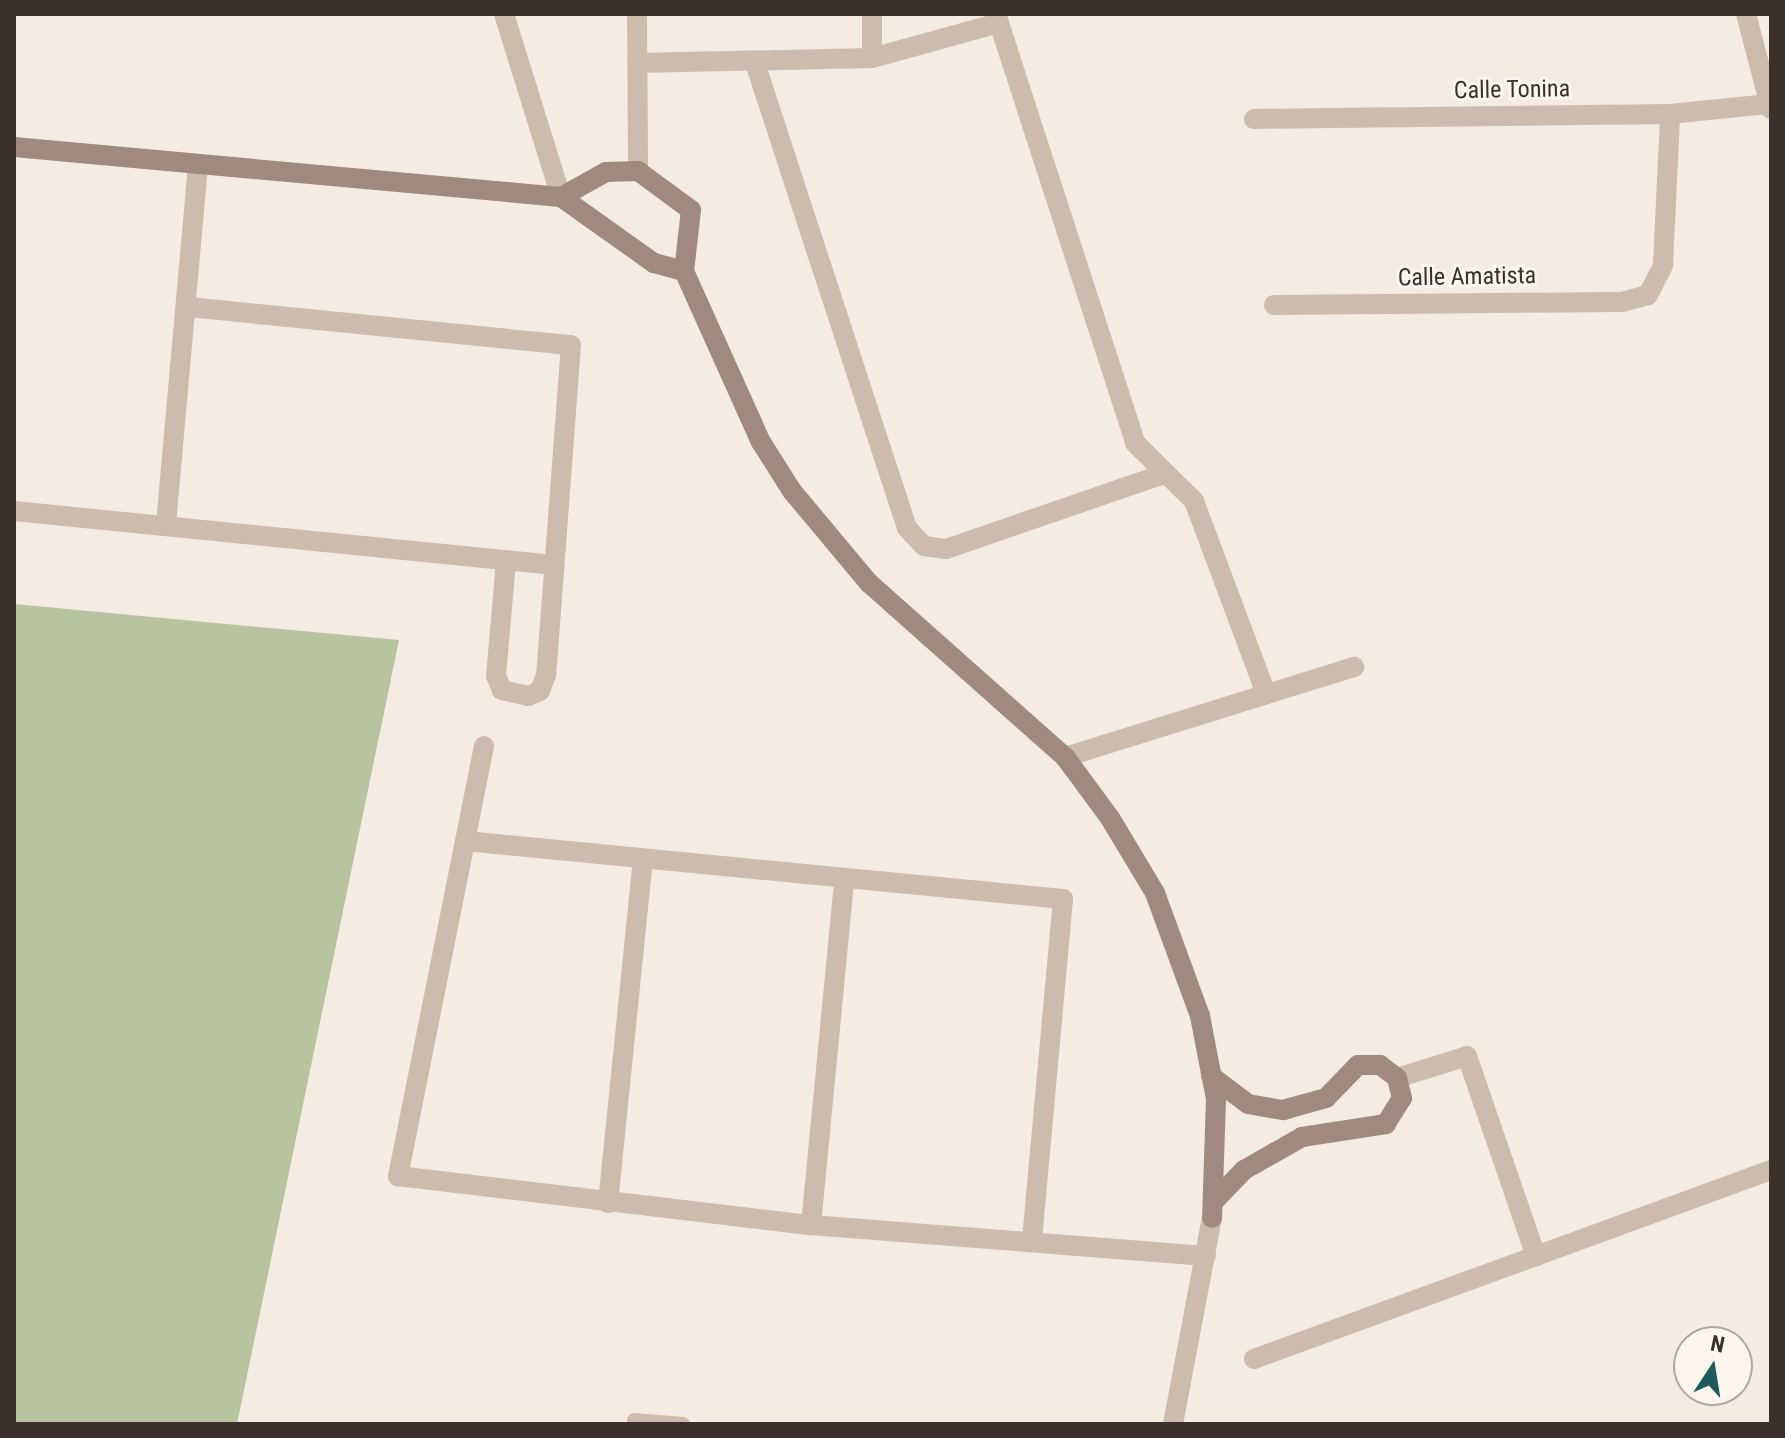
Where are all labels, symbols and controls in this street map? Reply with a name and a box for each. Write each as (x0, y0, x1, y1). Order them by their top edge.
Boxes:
street label: Calle Tonina (1454, 75, 1570, 105)
street label: Calle Amatista (1398, 261, 1536, 293)
north arrow (1673, 1326, 1753, 1406)
text: N (1708, 1330, 1727, 1358)

